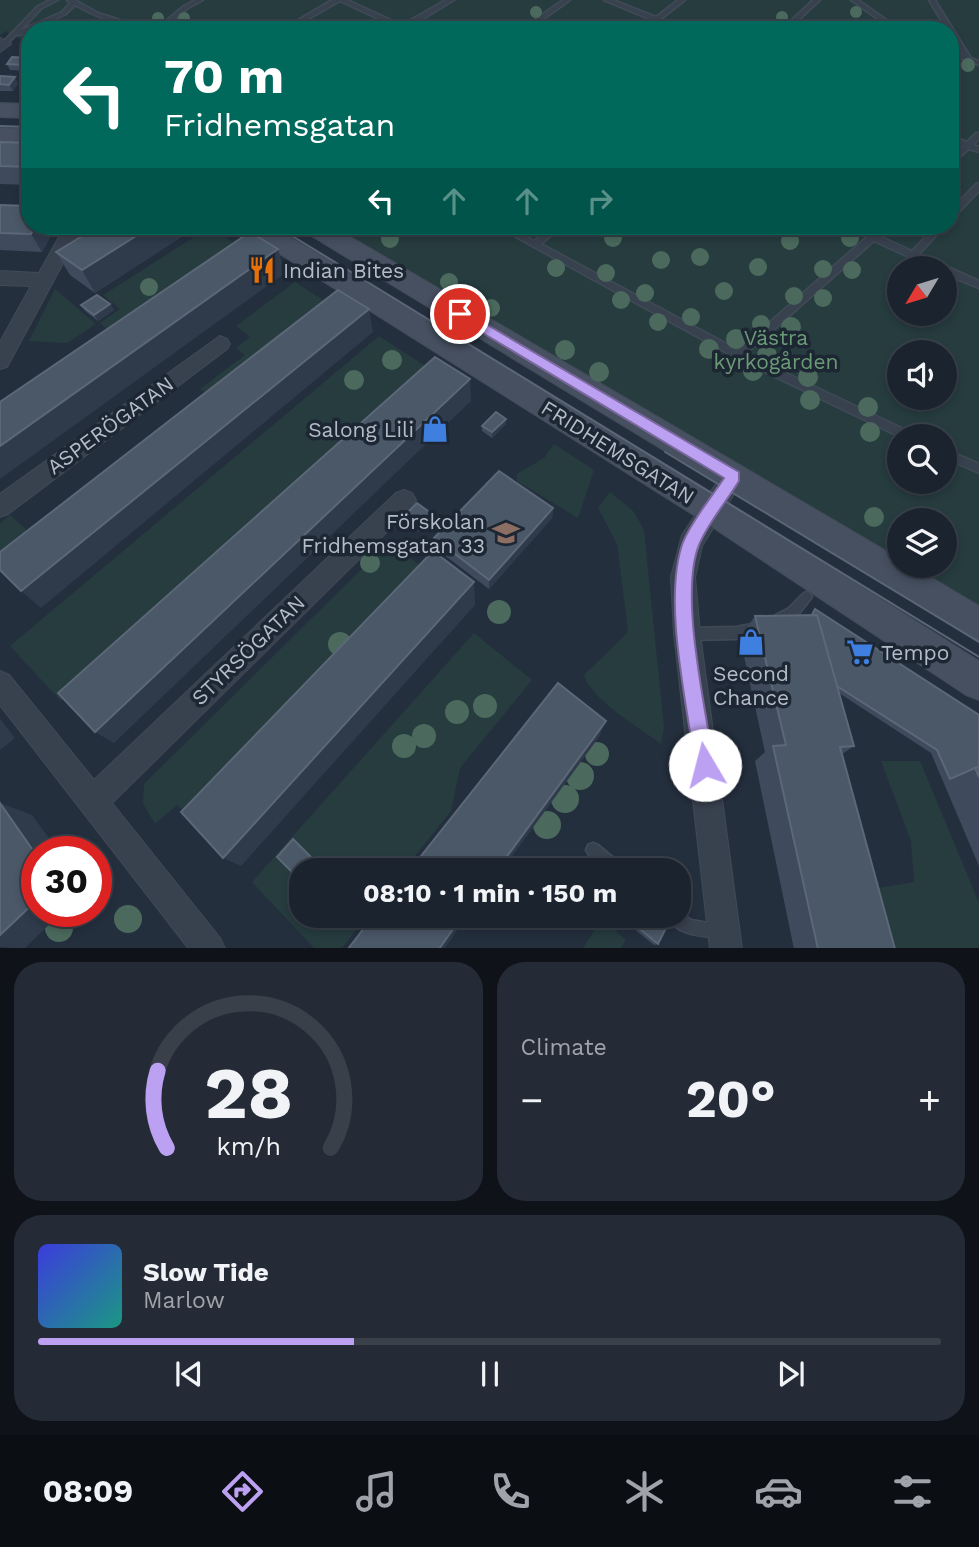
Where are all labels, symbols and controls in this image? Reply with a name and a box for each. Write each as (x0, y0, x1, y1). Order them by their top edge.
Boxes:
text: 70 m (164, 47, 284, 105)
icon: left (49, 49, 140, 140)
text: Fridhemsgatan (164, 106, 395, 144)
icon: left (362, 182, 400, 220)
icon: ahead (435, 182, 473, 220)
icon: ahead (508, 182, 546, 220)
icon: right (581, 182, 619, 220)
restaurant icon: Indian Bites (247, 255, 277, 285)
north arrow (887, 256, 957, 326)
map controls (887, 256, 957, 578)
place label: Indian Bites (283, 258, 404, 283)
pin (430, 284, 490, 344)
icon: arrive (441, 295, 479, 333)
park label: Västra kyrkogården (713, 325, 839, 374)
button: sound (887, 340, 957, 410)
street label: ASPERÖGATAN (42, 371, 178, 479)
street label: FRIDHEMSGATAN (537, 395, 699, 509)
shop icon: Salong Lili (420, 414, 450, 444)
place label: Salong Lili (308, 417, 414, 442)
button: search (887, 424, 957, 494)
button: layers (887, 508, 957, 578)
place label: Förskolan Fridhemsgatan 33 (302, 509, 485, 558)
school or university icon: Förskolan Fridhemsgatan 33 (491, 518, 521, 548)
street label: STYRSÖGATAN (186, 590, 310, 710)
shop icon: Second Chance (736, 627, 766, 657)
supermarket icon: Tempo (845, 637, 875, 667)
place label: Tempo (881, 640, 949, 665)
place label: Second Chance (713, 661, 789, 710)
position arrow (668, 728, 742, 802)
speed limit sign: 30 (21, 836, 112, 927)
text: 08:10 · 1 min · 150 m (363, 878, 617, 908)
text: Climate (521, 1034, 607, 1061)
text: 28 (204, 1050, 293, 1136)
text: 20° (686, 1069, 776, 1130)
text: − (521, 1078, 543, 1122)
text: + (918, 1078, 941, 1122)
text: km/h (216, 1131, 280, 1160)
text: Slow Tide (143, 1257, 269, 1287)
text: Marlow (143, 1287, 225, 1314)
icon: previous (170, 1355, 208, 1393)
icon: pause (471, 1355, 509, 1393)
icon: next (772, 1355, 810, 1393)
icon: directions (218, 1467, 267, 1516)
icon: music (352, 1467, 401, 1516)
icon: phone (486, 1467, 535, 1516)
icon: climate (620, 1467, 669, 1516)
icon: car (754, 1467, 803, 1516)
icon: filters (888, 1467, 937, 1516)
text: 08:09 (42, 1472, 133, 1510)

